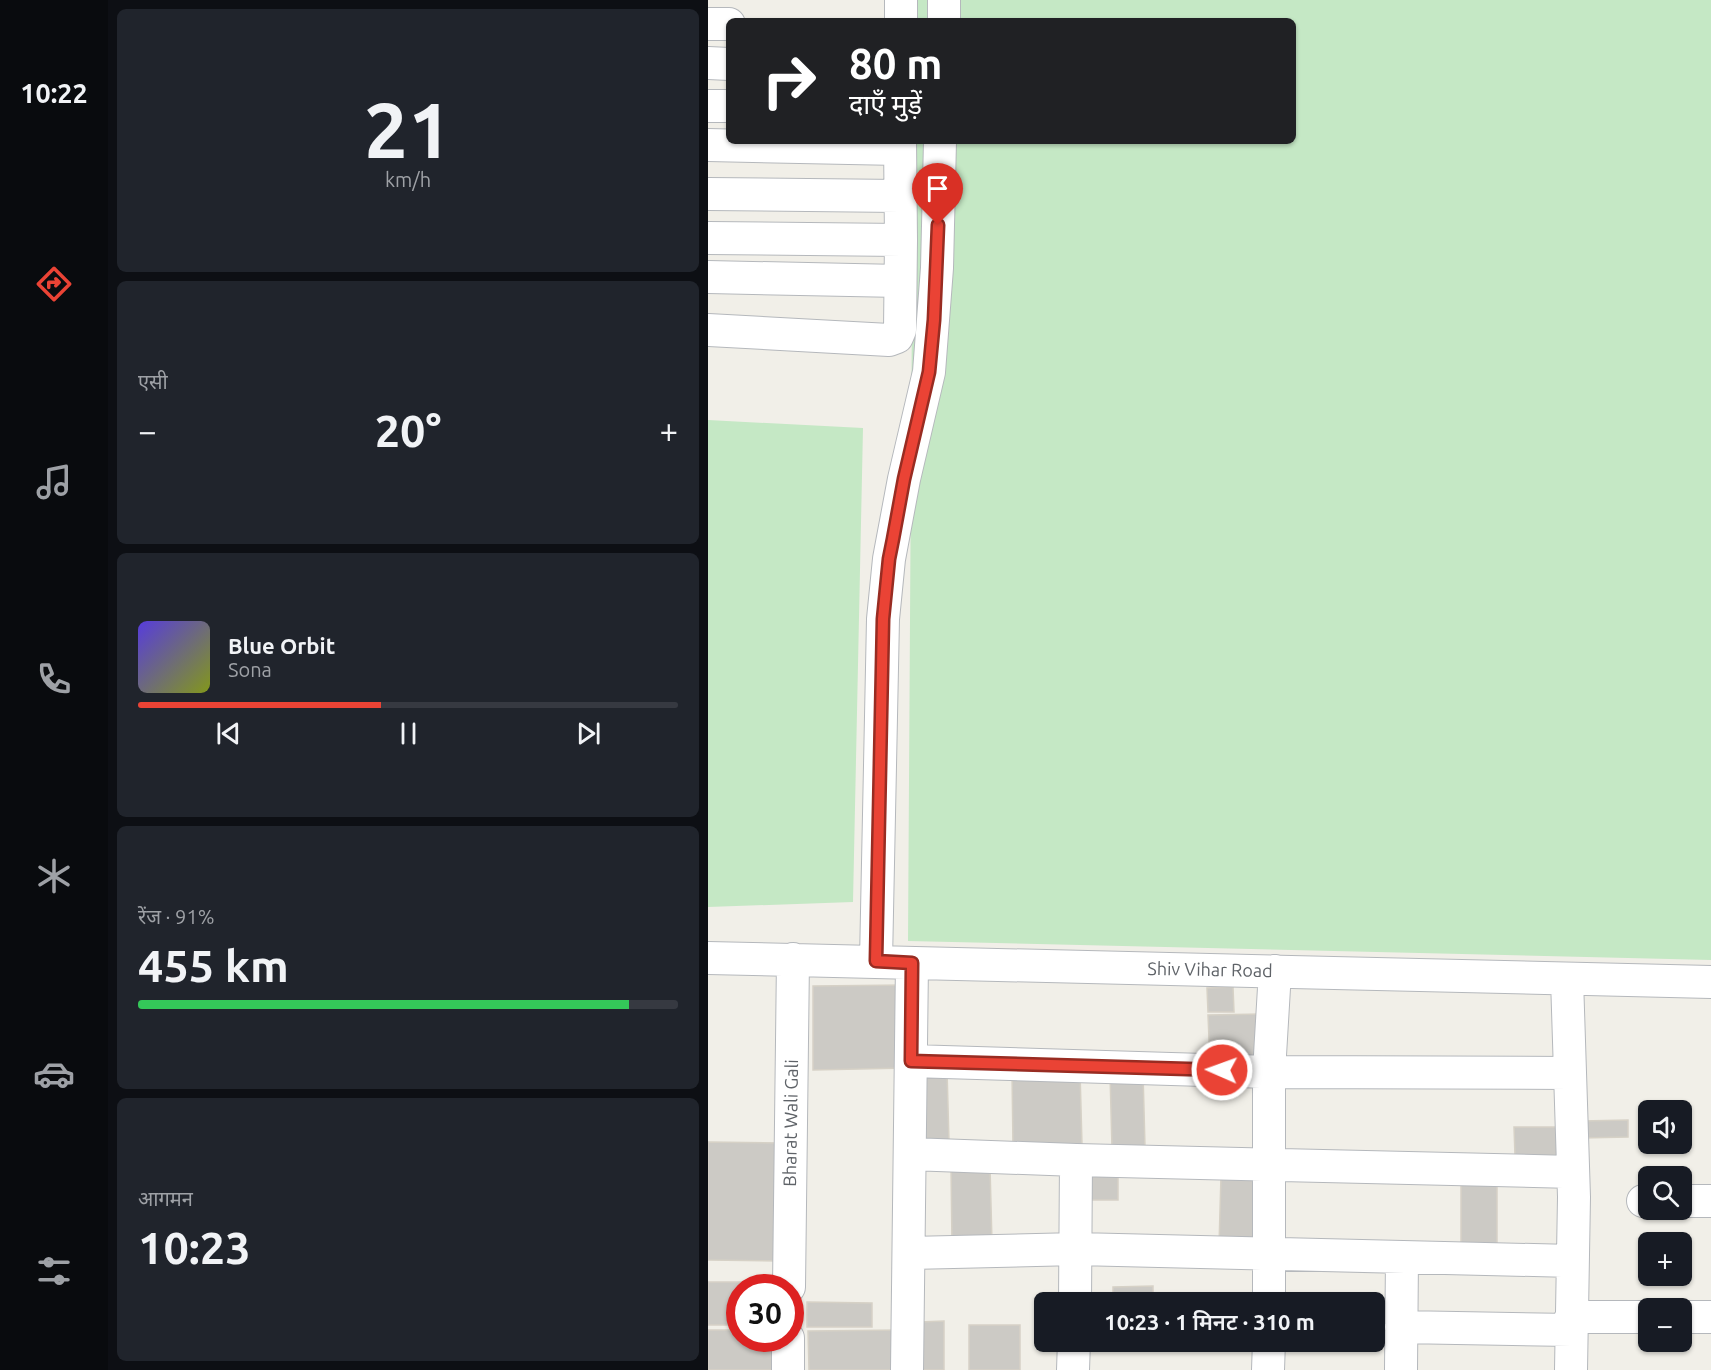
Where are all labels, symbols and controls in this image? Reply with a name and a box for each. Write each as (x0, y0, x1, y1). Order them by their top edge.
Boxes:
text: 80 m (849, 40, 943, 87)
icon: right (750, 42, 828, 120)
text: 10:22 (20, 78, 88, 108)
text: 21 (364, 85, 452, 173)
text: दाएँ मुड़ें (849, 89, 922, 119)
pin (912, 163, 963, 225)
text: km/h (385, 168, 431, 191)
icon: arrive (921, 172, 954, 205)
icon: directions (33, 263, 75, 305)
text: एसी (138, 370, 168, 393)
text: 20° (375, 405, 441, 456)
text: − (138, 412, 157, 449)
text: + (659, 412, 678, 449)
icon: music (33, 461, 75, 503)
text: Blue Orbit (228, 633, 335, 658)
icon: phone (33, 658, 75, 700)
text: Sona (228, 658, 272, 681)
icon: previous (212, 717, 245, 750)
icon: pause (392, 717, 425, 750)
icon: next (572, 717, 605, 750)
icon: climate (33, 855, 75, 897)
text: रेंज · 91% (138, 905, 214, 928)
text: 455 km (138, 940, 289, 991)
street label: Shiv Vihar Road (1147, 958, 1273, 980)
position arrow (1190, 1038, 1254, 1102)
icon: car (33, 1053, 75, 1095)
street label: Bharat Wali Gali (779, 1059, 801, 1187)
map controls (1638, 1100, 1692, 1352)
button: sound (1638, 1100, 1692, 1154)
button: search (1638, 1166, 1692, 1220)
text: आगमन (138, 1187, 193, 1210)
text: 10:23 (138, 1222, 251, 1273)
button: + (1638, 1232, 1692, 1286)
icon: filters (33, 1250, 75, 1292)
speed limit sign: 30 (726, 1274, 804, 1352)
button: − (1638, 1298, 1692, 1352)
text: 10:23 · 1 मिनट · 310 m (1104, 1309, 1315, 1334)

